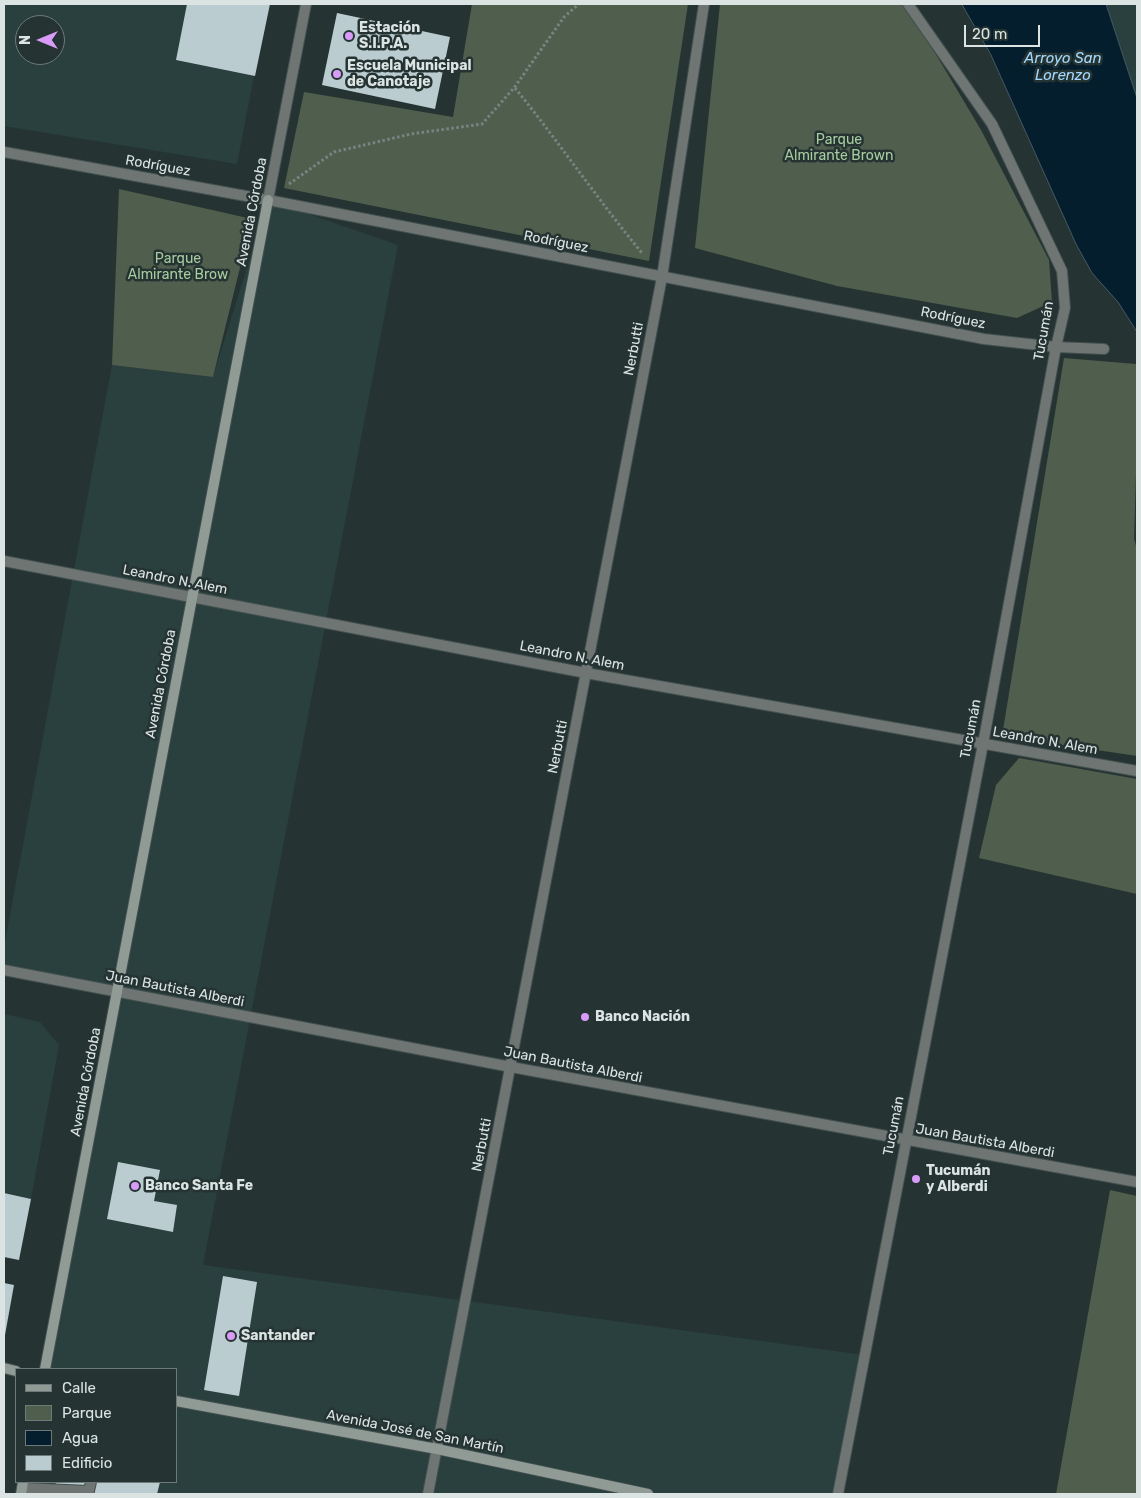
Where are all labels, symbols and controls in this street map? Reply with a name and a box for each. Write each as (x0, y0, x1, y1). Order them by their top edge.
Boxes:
north arrow (15, 15, 65, 65)
scale bar (966, 15, 1042, 47)
place label: Estación S.I.P.A. (359, 20, 420, 52)
text: 20 m (972, 25, 1007, 43)
marker: Estación S.I.P.A. (343, 30, 355, 42)
text: N (17, 35, 34, 45)
water label: Arroyo San Lorenzo (1024, 50, 1102, 85)
place label: Escuela Municipal de Canotaje (347, 58, 471, 90)
marker: Escuela Municipal de Canotaje (331, 68, 343, 80)
park label: Parque Almirante Brown (785, 132, 893, 164)
street label: Rodríguez (124, 152, 192, 180)
street label: Avenida Córdoba (233, 156, 271, 268)
street label: Rodríguez (522, 227, 590, 257)
park label: Parque Almirante Brow (128, 251, 228, 284)
street label: Tucumán (1030, 300, 1058, 362)
street label: Rodríguez (919, 303, 987, 333)
street label: Nerbutti (621, 321, 647, 377)
street label: Leandro N. Alem (121, 562, 229, 598)
street label: Avenida Córdoba (142, 628, 180, 740)
street label: Leandro N. Alem (518, 638, 626, 674)
street label: Tucumán (957, 698, 985, 760)
street label: Nerbutti (545, 719, 571, 775)
street label: Leandro N. Alem (991, 723, 1099, 759)
street label: Juan Bautista Alberdi (104, 967, 246, 1011)
place label: Banco Nación (595, 1009, 690, 1025)
marker: Banco Nación (579, 1011, 591, 1023)
street label: Avenida Córdoba (67, 1026, 105, 1138)
street label: Juan Bautista Alberdi (502, 1043, 644, 1087)
street label: Tucumán (880, 1095, 908, 1157)
street label: Nerbutti (469, 1117, 495, 1173)
street label: Juan Bautista Alberdi (914, 1120, 1056, 1162)
place label: Tucumán y Alberdi (926, 1163, 990, 1196)
marker: Tucumán y Alberdi (910, 1173, 922, 1185)
place label: Banco Santa Fe (145, 1178, 253, 1194)
marker: Banco Santa Fe (129, 1180, 141, 1192)
place label: Santander (241, 1328, 315, 1344)
marker: Santander (225, 1330, 237, 1342)
legend (15, 1368, 178, 1483)
text: Calle (62, 1379, 96, 1397)
text: Parque (62, 1404, 112, 1422)
street label: Avenida José de San Martín (325, 1407, 505, 1457)
text: Agua (62, 1429, 98, 1447)
text: Edificio (62, 1454, 112, 1472)

